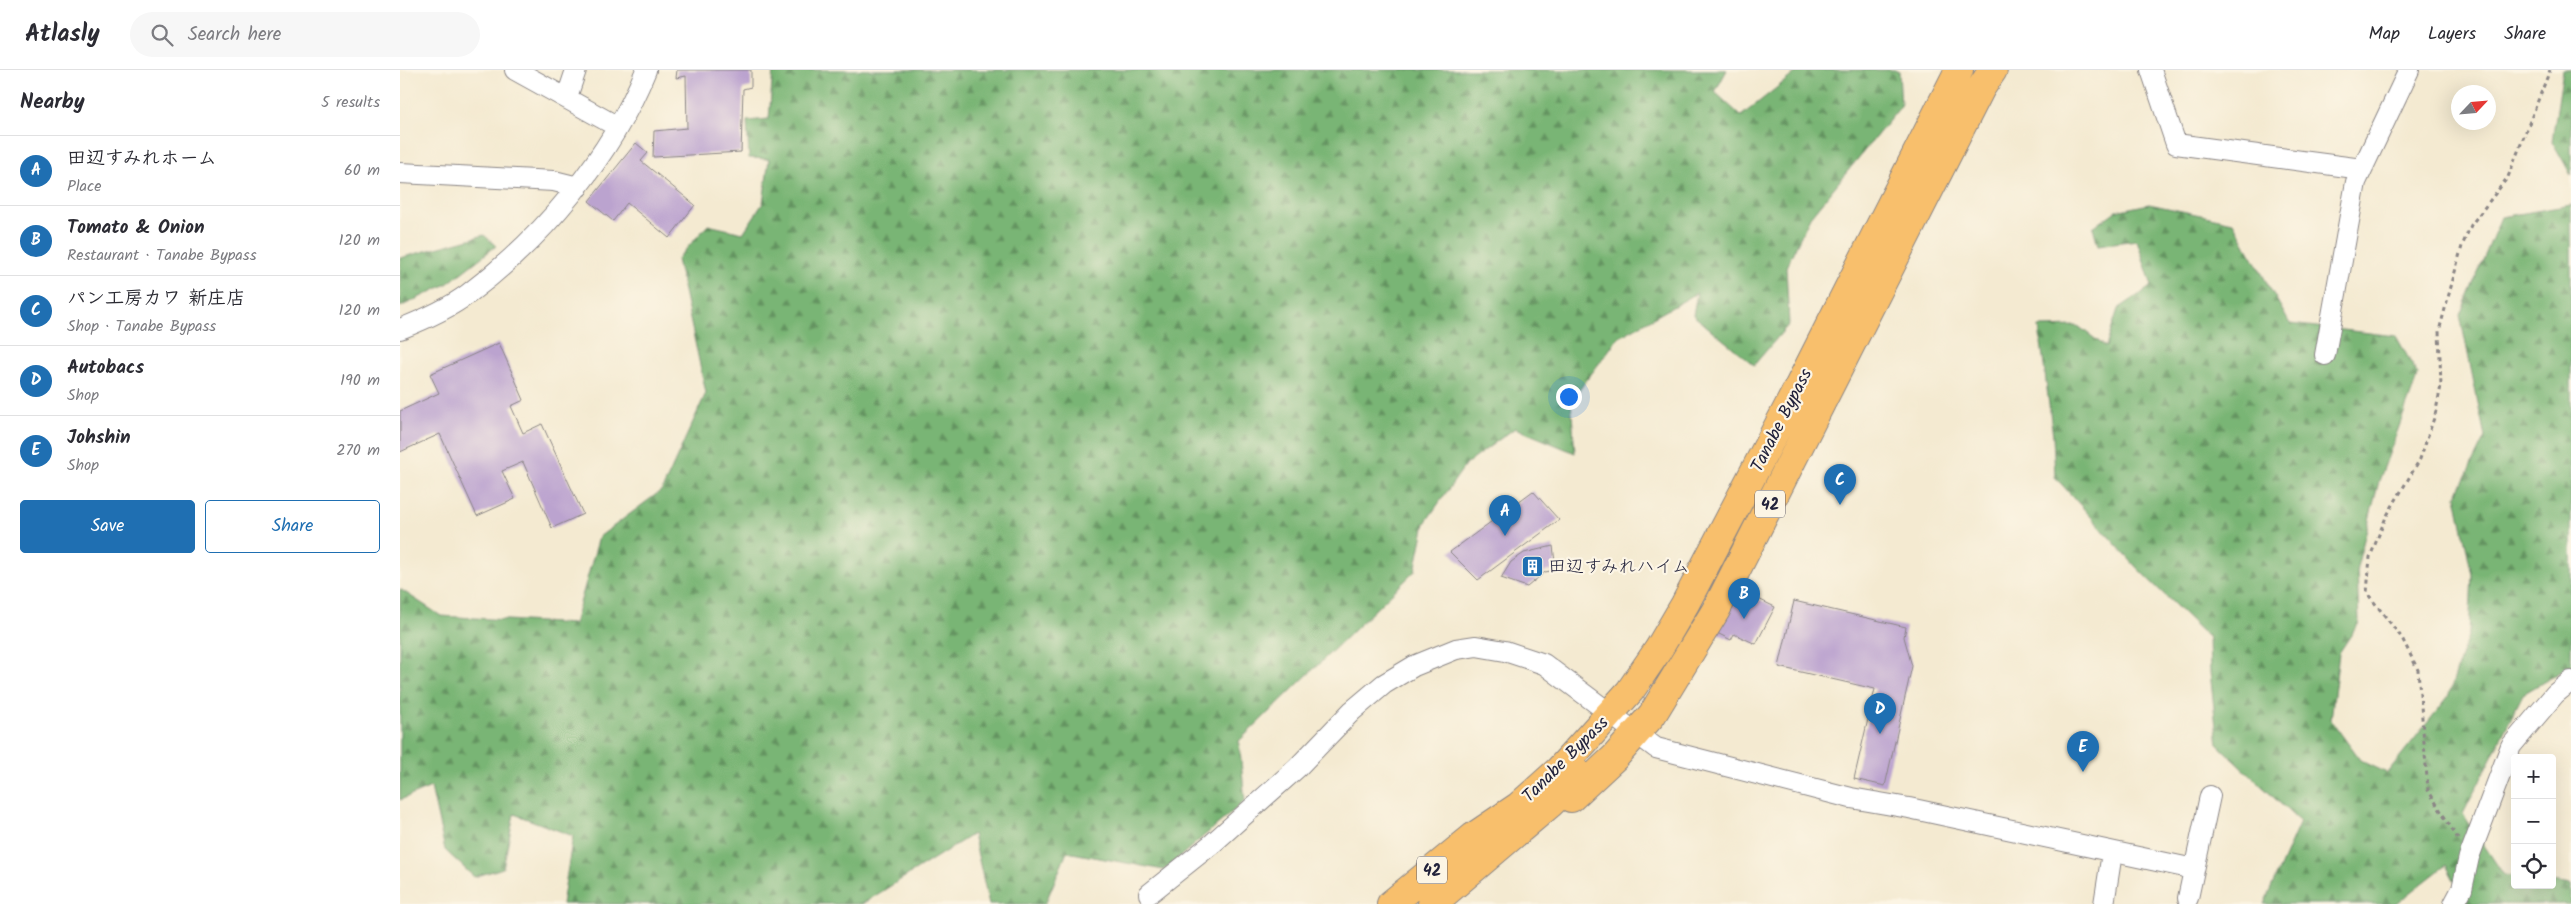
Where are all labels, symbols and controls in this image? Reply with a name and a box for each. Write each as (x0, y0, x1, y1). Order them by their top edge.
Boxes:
search box (130, 12, 480, 57)
text: Atlasly (25, 15, 100, 54)
text: Search here (188, 20, 281, 50)
text: Map (2369, 20, 2400, 49)
text: Layers (2428, 20, 2476, 49)
text: Share (2504, 20, 2546, 49)
icon: search (148, 21, 176, 49)
north arrow (2451, 85, 2496, 130)
text: Nearby (20, 86, 85, 119)
text: 5 results (321, 90, 380, 115)
text: 田辺すみれホーム (67, 144, 217, 174)
text: A (31, 158, 41, 183)
text: 60 m (344, 158, 380, 183)
text: Place (67, 174, 101, 199)
text: Tomato & Onion (67, 213, 204, 243)
text: B (31, 228, 41, 253)
text: 120 m (339, 228, 380, 253)
text: Restaurant · Tanabe Bypass (67, 243, 257, 268)
text: パン工房カワ 新庄店 (67, 284, 245, 314)
text: C (31, 298, 41, 323)
text: 120 m (339, 298, 380, 323)
text: Shop · Tanabe Bypass (67, 314, 216, 339)
text: Autobacs (67, 353, 144, 383)
street label: Tanabe Bypass (1744, 363, 1821, 478)
text: D (31, 368, 41, 393)
text: 190 m (340, 368, 380, 393)
text: Shop (67, 383, 99, 408)
your location (1556, 384, 1582, 410)
text: Johshin (67, 423, 131, 453)
text: E (32, 438, 40, 463)
text: 270 m (336, 438, 380, 463)
text: Shop (67, 453, 99, 478)
pin: C (1824, 464, 1856, 505)
road number: 42 (1755, 490, 1785, 518)
pin: A (1489, 495, 1521, 536)
button: Save (20, 500, 195, 553)
button: Share (205, 500, 380, 553)
place label: 田辺すみれハイム (1548, 553, 1690, 582)
building icon: 田辺すみれハイム (1520, 554, 1544, 578)
pin: B (1728, 578, 1760, 619)
pin: D (1864, 693, 1896, 734)
street label: Tanabe Bypass (1516, 710, 1617, 810)
pin: E (2067, 731, 2099, 772)
map controls (2511, 754, 2556, 889)
button: + (2511, 754, 2556, 799)
button: − (2511, 799, 2556, 844)
button: locate (2511, 844, 2556, 889)
road number: 42 (1417, 856, 1447, 884)

